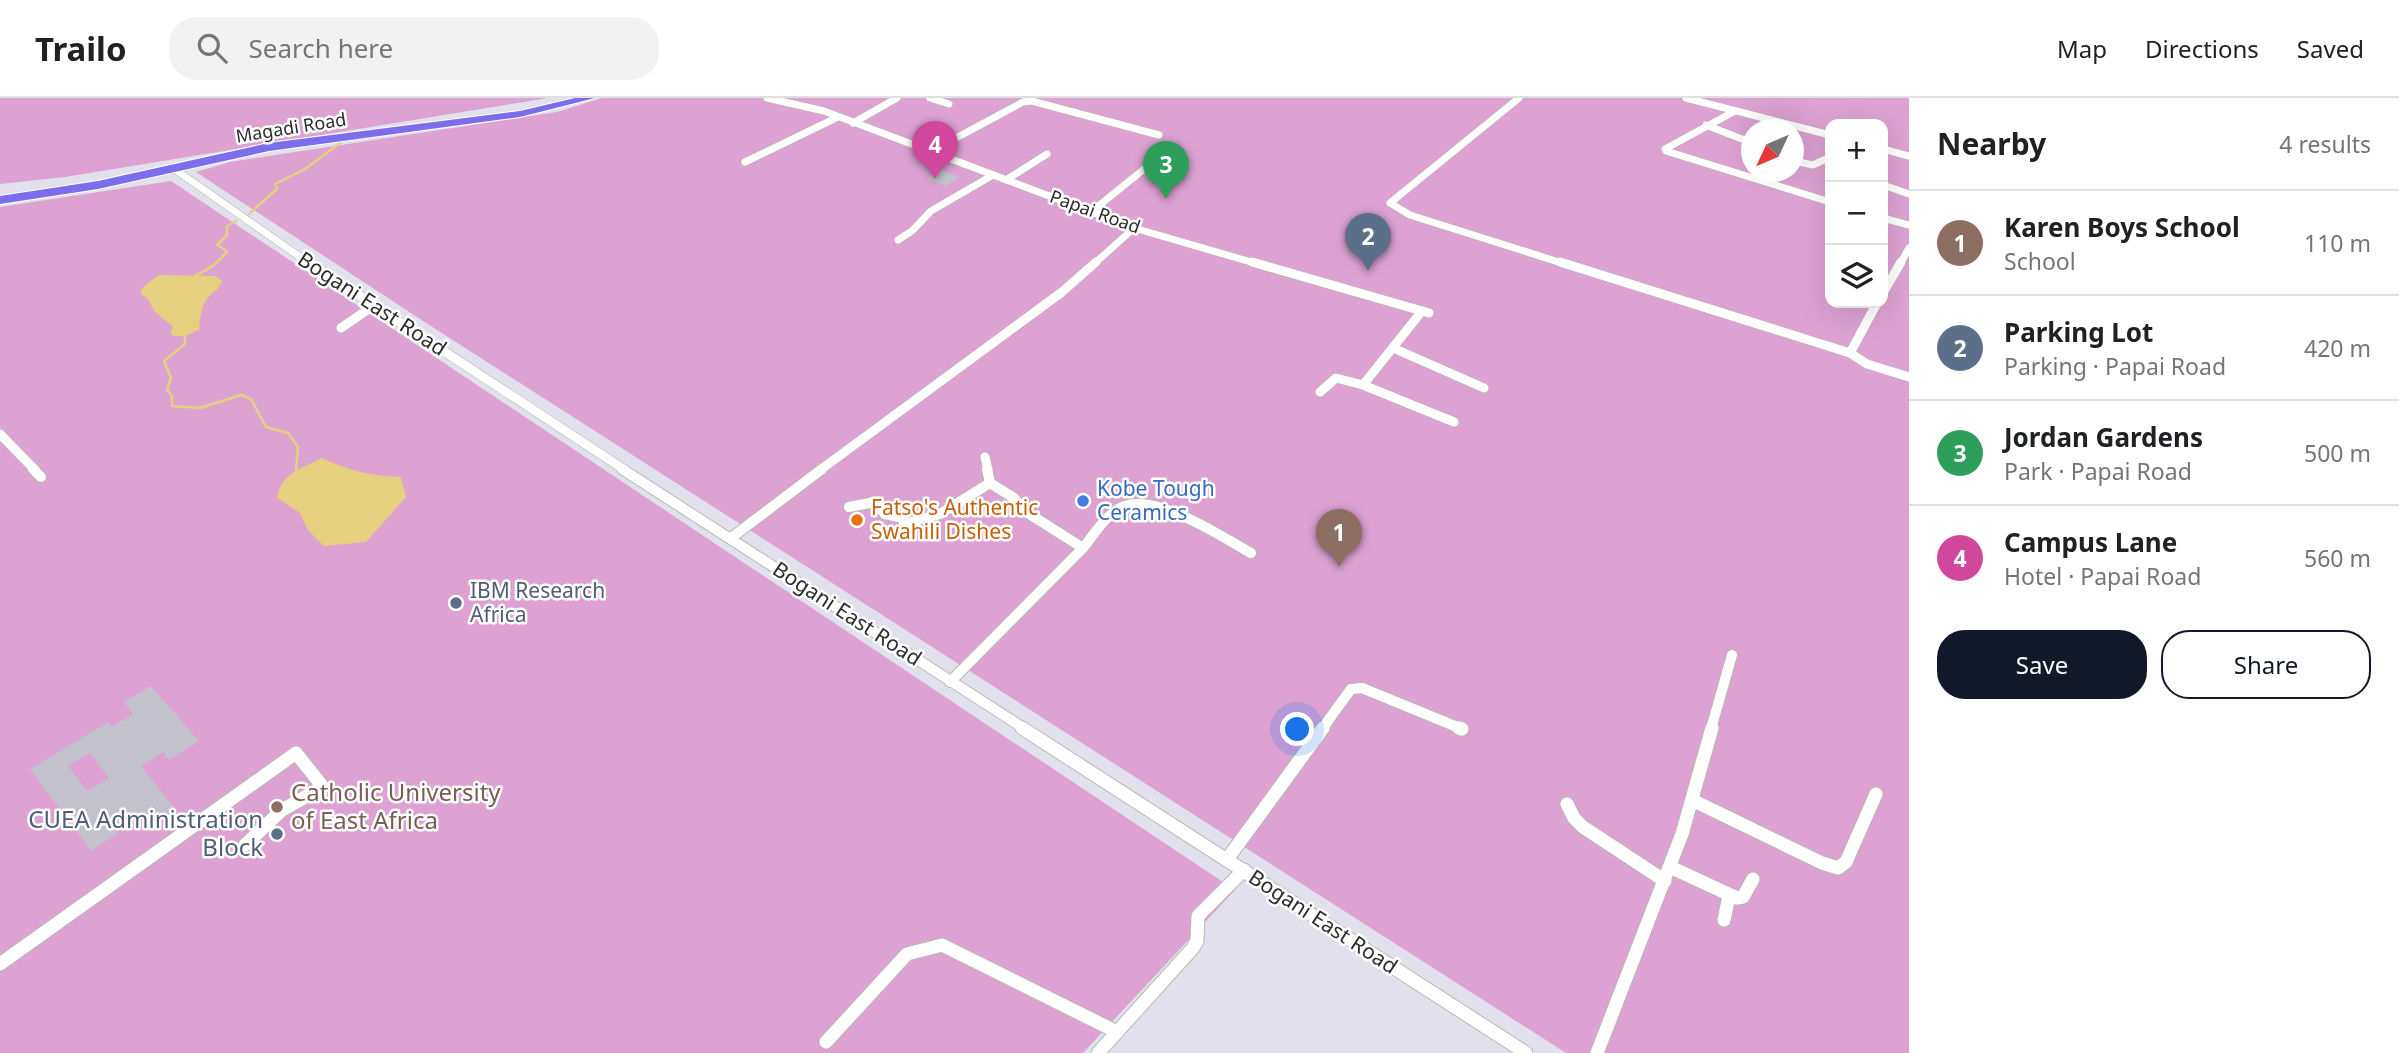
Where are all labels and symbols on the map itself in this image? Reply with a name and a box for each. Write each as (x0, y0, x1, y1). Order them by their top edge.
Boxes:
street label: Magadi Road (234, 106, 348, 148)
north arrow (1741, 119, 1804, 182)
pin: 4 (912, 121, 958, 179)
pin: 3 (1143, 141, 1189, 199)
street label: Papai Road (1047, 184, 1144, 239)
pin: 2 (1345, 213, 1391, 271)
street label: Bogani East Road (293, 245, 452, 362)
place label: Kobe Tough Ceramics (1097, 474, 1215, 526)
place label: Fatso's Authentic Swahili Dishes (871, 493, 1038, 545)
marker: Kobe Tough Ceramics (1075, 493, 1091, 509)
pin: 1 (1316, 509, 1362, 567)
marker: Fatso's Authentic Swahili Dishes (849, 512, 865, 528)
street label: Bogani East Road (768, 555, 927, 672)
place label: IBM Research Africa (470, 576, 605, 628)
marker: IBM Research Africa (448, 595, 464, 611)
your location (1280, 712, 1314, 746)
place label: Catholic University of East Africa (291, 775, 501, 836)
marker: Catholic University of East Africa (269, 799, 285, 815)
place label: CUEA Administration Block (28, 802, 263, 863)
marker: CUEA Administration Block (269, 826, 285, 842)
street label: Bogani East Road (1244, 863, 1403, 980)

